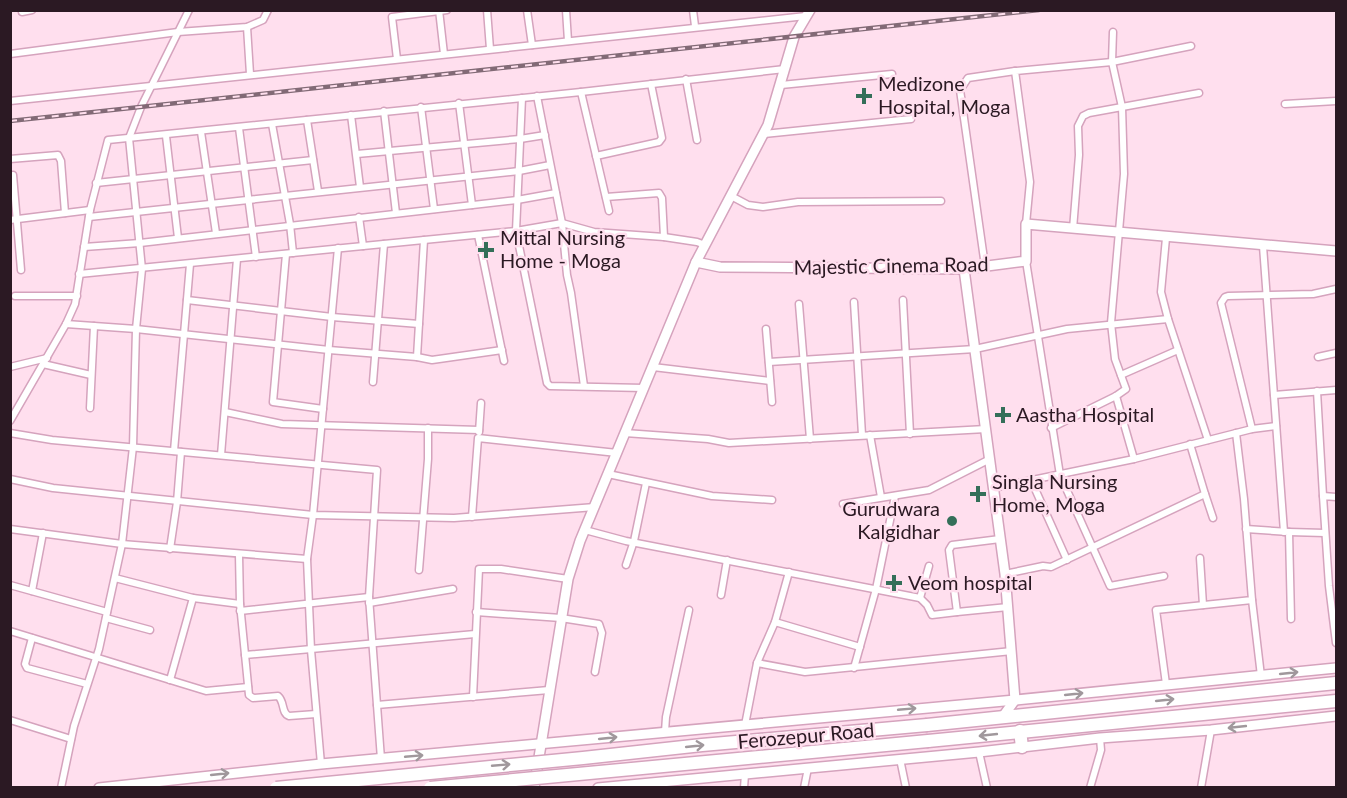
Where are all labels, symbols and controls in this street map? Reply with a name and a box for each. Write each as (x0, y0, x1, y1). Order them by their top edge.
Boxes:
place label: Medizone Hospital, Moga (878, 71, 1010, 118)
marker: Medizone Hospital, Moga (855, 87, 873, 105)
place label: Mittal Nursing Home - Moga (500, 225, 625, 272)
marker: Mittal Nursing Home - Moga (477, 241, 495, 259)
street label: Majestic Cinema Road (793, 251, 989, 279)
place label: Aastha Hospital (1016, 402, 1154, 426)
marker: Aastha Hospital (994, 406, 1012, 424)
place label: Singla Nursing Home, Moga (992, 469, 1117, 516)
marker: Singla Nursing Home, Moga (969, 485, 987, 503)
place label: Gurudwara Kalgidhar (842, 496, 941, 543)
marker: Gurudwara Kalgidhar (945, 514, 959, 528)
place label: Veom hospital (908, 570, 1033, 594)
marker: Veom hospital (885, 574, 903, 592)
one-way arrow (1278, 667, 1298, 678)
one-way arrow (1063, 688, 1083, 699)
one-way arrow (1155, 694, 1175, 705)
one-way arrow (896, 703, 916, 714)
street label: Ferozepur Road (737, 717, 875, 753)
one-way arrow (1227, 722, 1247, 733)
one-way arrow (979, 730, 999, 741)
one-way arrow (598, 732, 618, 743)
one-way arrow (684, 740, 704, 751)
one-way arrow (404, 750, 424, 761)
one-way arrow (490, 760, 510, 771)
one-way arrow (210, 768, 229, 779)

